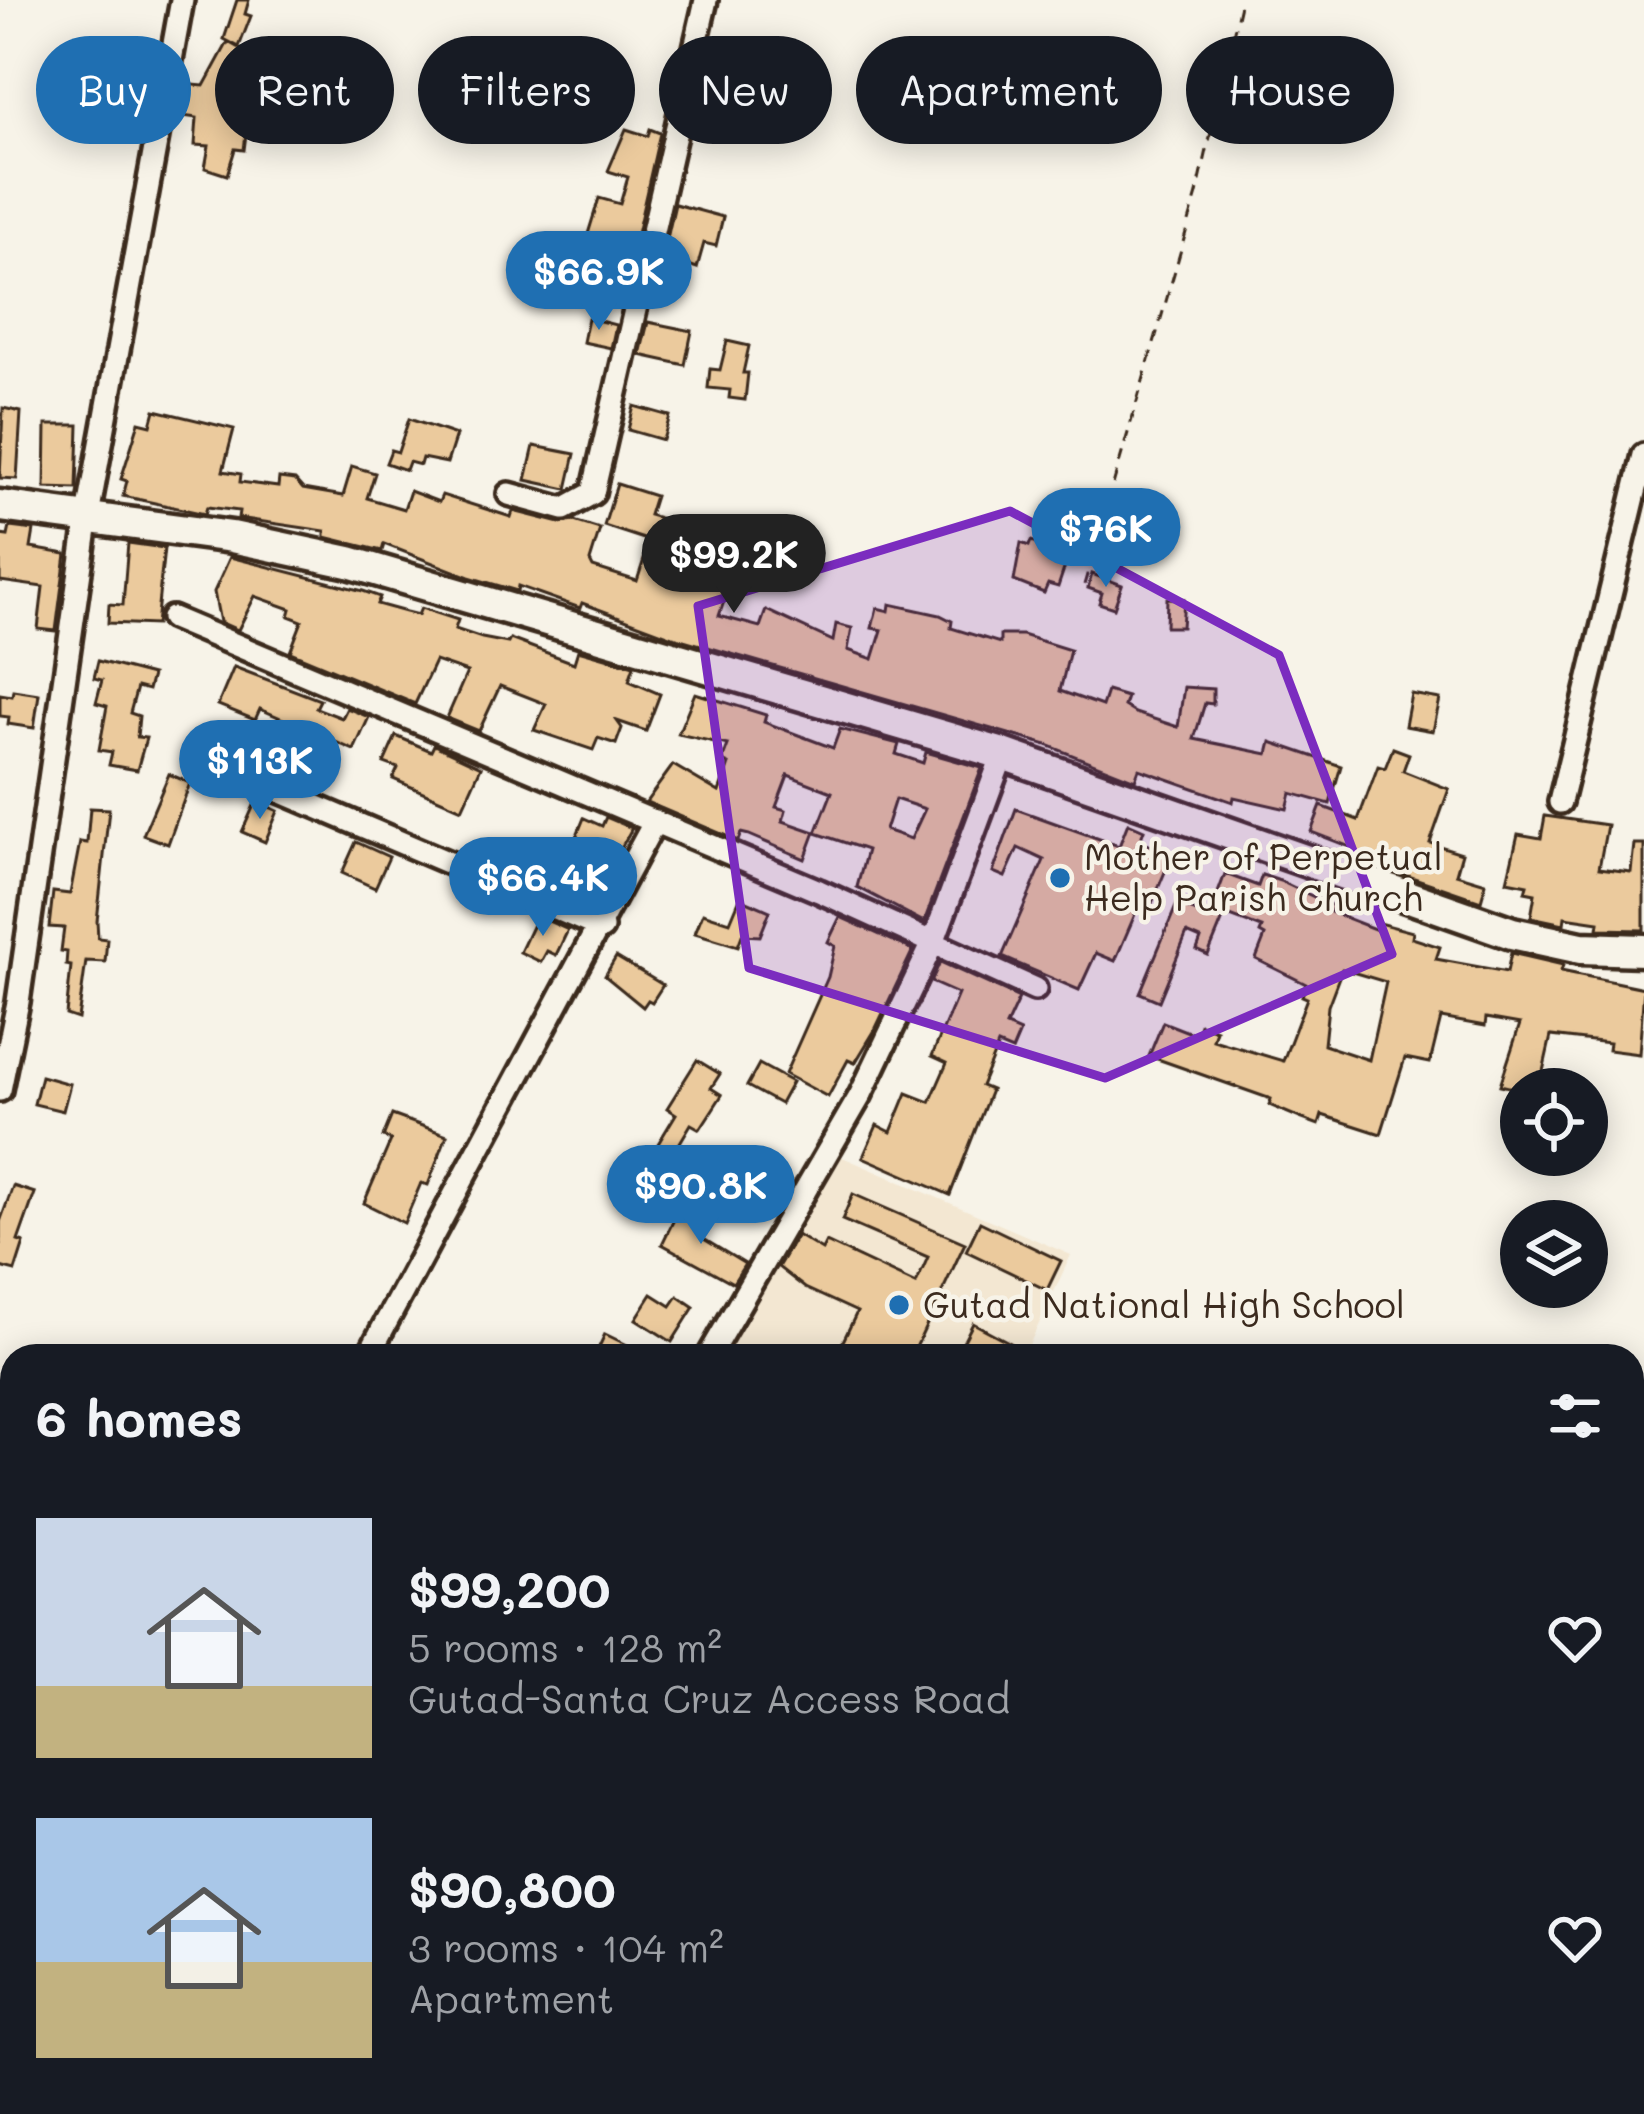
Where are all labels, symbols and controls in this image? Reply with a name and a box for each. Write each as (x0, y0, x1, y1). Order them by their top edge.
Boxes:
chip: Buy (36, 36, 191, 144)
chip: Rent (215, 36, 394, 144)
chip: Filters (418, 36, 635, 144)
chip: New (659, 36, 832, 144)
chip: Apartment (856, 36, 1162, 144)
chip: House (1186, 36, 1394, 144)
pin: $66.9K (501, 231, 697, 333)
text: $66.9K (533, 244, 665, 295)
pin: $76K (1035, 488, 1177, 590)
text: $76K (1058, 501, 1154, 552)
pin: $99.2K (636, 514, 832, 616)
text: $99.2K (669, 527, 799, 578)
pin: $113K (176, 720, 344, 822)
text: $113K (206, 733, 314, 784)
place label: Mother of Perpetual Help Parish Church (1084, 832, 1443, 920)
pin: $66.4K (445, 837, 641, 939)
text: $66.4K (476, 850, 610, 901)
marker: Mother of Perpetual Help Parish Church (1047, 865, 1073, 891)
map controls (1500, 1068, 1608, 1308)
button: locate (1500, 1068, 1608, 1176)
pin: $90.8K (603, 1145, 799, 1247)
text: $90.8K (634, 1158, 768, 1209)
button: layers (1500, 1200, 1608, 1308)
place label: Gutad National High School (923, 1280, 1405, 1327)
marker: Gutad National High School (886, 1292, 912, 1318)
text: 6 homes (36, 1383, 242, 1450)
icon: filters (1542, 1383, 1608, 1449)
text: $99,200 (408, 1554, 611, 1621)
icon: home (132, 1566, 276, 1710)
icon: heart (1542, 1605, 1608, 1671)
text: 5 rooms · 128 m² (408, 1621, 722, 1672)
text: Gutad-Santa Cruz Access Road (408, 1672, 1010, 1723)
text: $90,800 (408, 1854, 616, 1921)
icon: home (132, 1866, 276, 2010)
icon: heart (1542, 1905, 1608, 1971)
text: 3 rooms · 104 m² (408, 1921, 724, 1972)
text: Apartment (408, 1972, 614, 2023)

